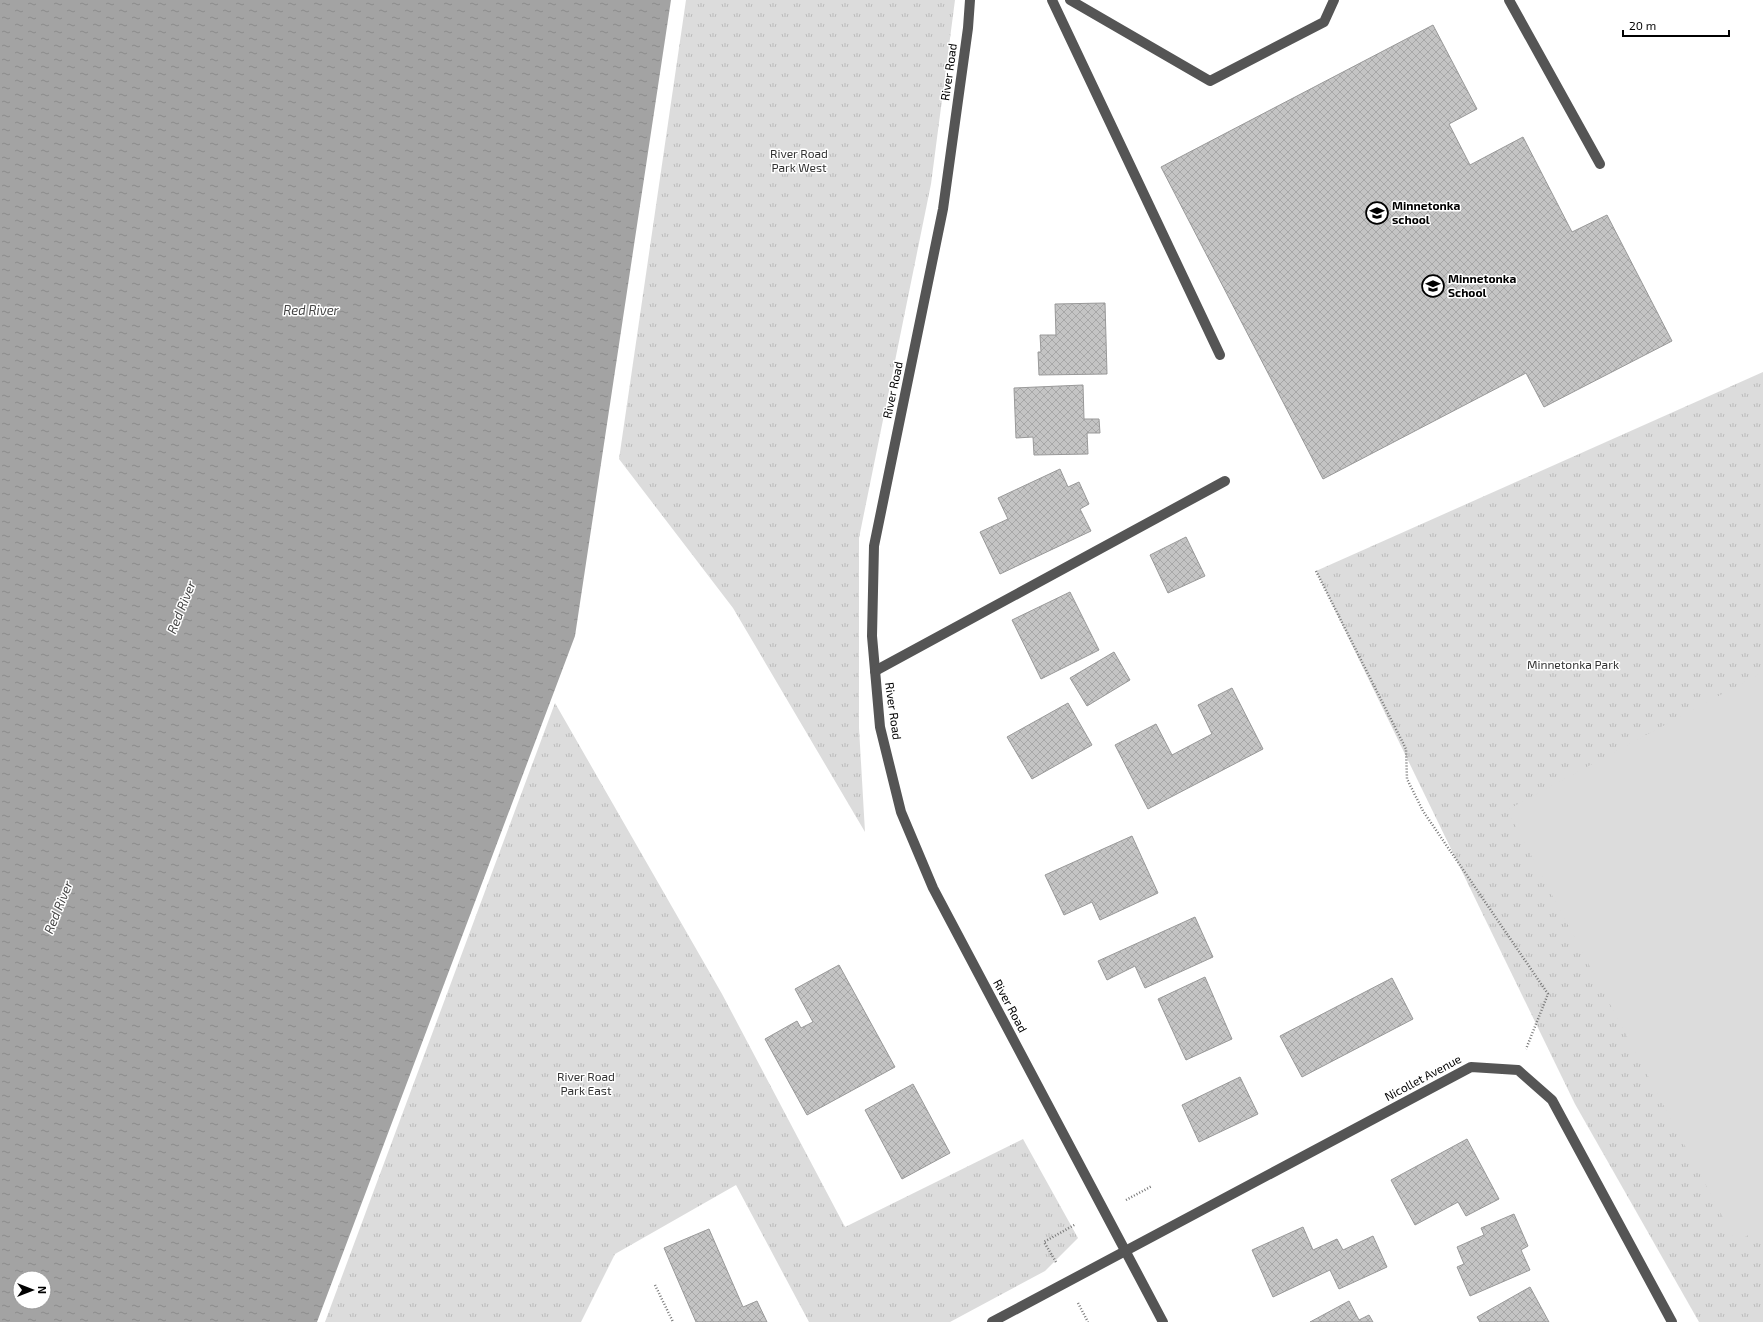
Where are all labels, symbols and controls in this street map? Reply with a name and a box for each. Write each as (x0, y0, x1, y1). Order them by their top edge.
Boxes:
scale bar (1623, 12, 1729, 38)
text: 20 m (1629, 18, 1656, 32)
street label: River Road (937, 42, 959, 102)
park label: River Road Park West (770, 146, 828, 174)
place label: Minnetonka school (1392, 198, 1460, 226)
school or university icon: Minnetonka school (1364, 200, 1390, 226)
place label: Minnetonka School (1448, 271, 1516, 299)
school or university icon: Minnetonka School (1420, 273, 1446, 299)
water label: Red River (283, 302, 340, 318)
street label: River Road (879, 360, 905, 420)
water label: Red River (163, 577, 199, 636)
park label: Minnetonka Park (1527, 657, 1619, 671)
street label: River Road (883, 681, 905, 741)
water label: Red River (40, 877, 76, 936)
street label: River Road (991, 977, 1031, 1034)
street label: Nicollet Avenue (1382, 1051, 1463, 1103)
park label: River Road Park East (557, 1069, 615, 1097)
north arrow (12, 1270, 52, 1310)
text: N (36, 1286, 49, 1294)

